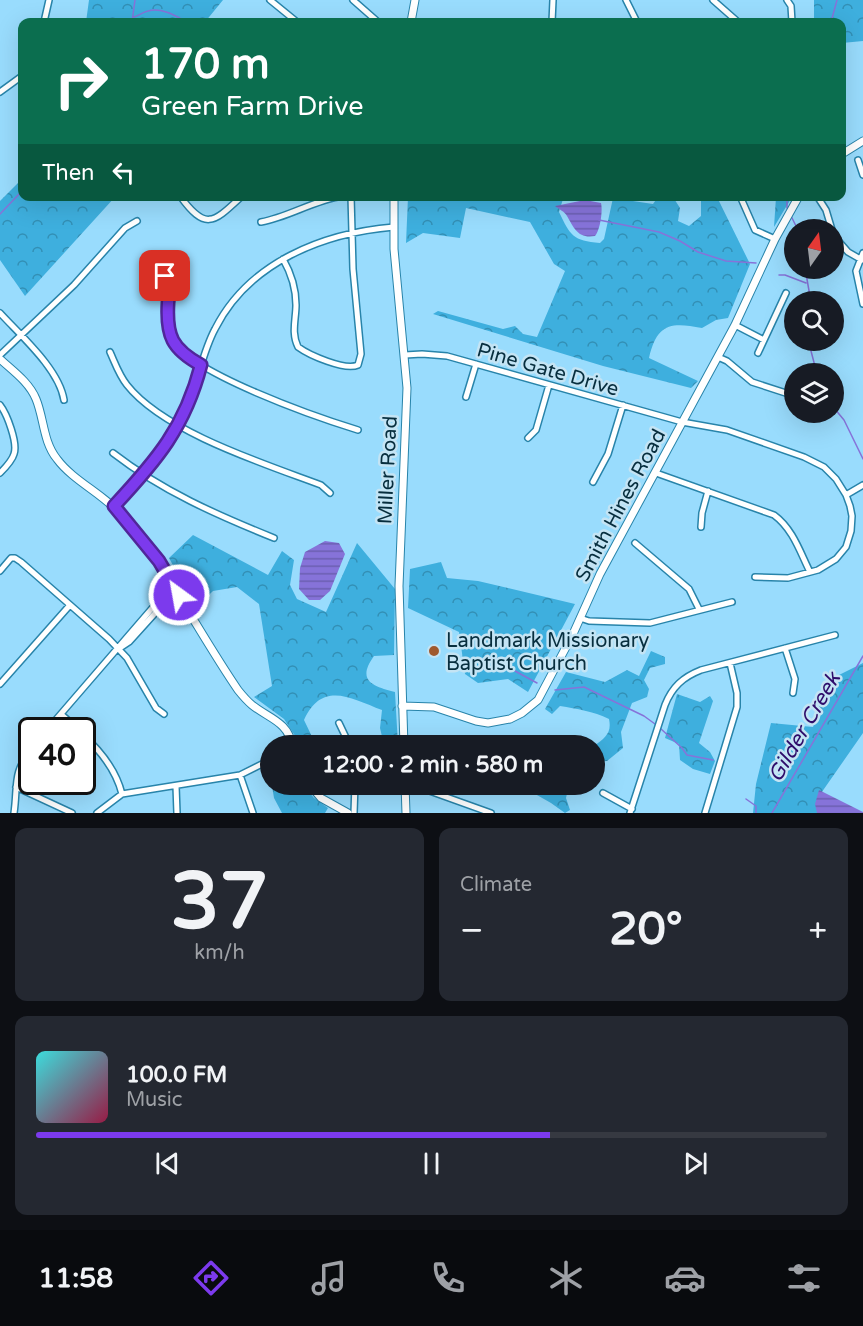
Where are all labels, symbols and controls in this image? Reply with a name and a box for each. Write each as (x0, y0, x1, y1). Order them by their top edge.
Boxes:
text: 170 m (141, 39, 270, 90)
icon: right (42, 42, 120, 120)
text: Green Farm Drive (141, 90, 364, 123)
icon: left (107, 156, 140, 189)
text: Then (42, 160, 95, 186)
north arrow (784, 219, 844, 279)
map controls (784, 219, 844, 423)
pin (139, 250, 190, 301)
icon: arrive (148, 259, 181, 292)
button: search (784, 291, 844, 351)
street label: Pine Gate Drive (474, 338, 621, 402)
button: layers (784, 363, 844, 423)
street label: Miller Road (373, 415, 403, 525)
street label: Smith Hines Road (571, 425, 671, 586)
position arrow (147, 563, 211, 627)
place label: Landmark Missionary Baptist Church (446, 629, 649, 676)
marker: Landmark Missionary Baptist Church (427, 644, 441, 658)
water label: Gilder Creek (763, 667, 847, 786)
speed limit sign: 40 (18, 717, 96, 795)
text: 12:00 · 2 min · 580 m (322, 752, 543, 778)
text: 37 (171, 855, 268, 949)
text: Climate (460, 873, 532, 897)
text: 20° (609, 903, 683, 957)
text: − (460, 911, 484, 950)
text: + (808, 911, 827, 950)
text: km/h (194, 941, 245, 965)
text: 100.0 FM (126, 1062, 227, 1088)
text: Music (126, 1088, 182, 1112)
icon: previous (151, 1147, 184, 1180)
icon: pause (415, 1147, 448, 1180)
icon: next (679, 1147, 712, 1180)
icon: directions (190, 1257, 232, 1299)
icon: music (308, 1257, 350, 1299)
icon: phone (427, 1257, 469, 1299)
icon: climate (545, 1257, 587, 1299)
icon: car (664, 1257, 706, 1299)
icon: filters (783, 1257, 825, 1299)
text: 11:58 (38, 1262, 113, 1295)

